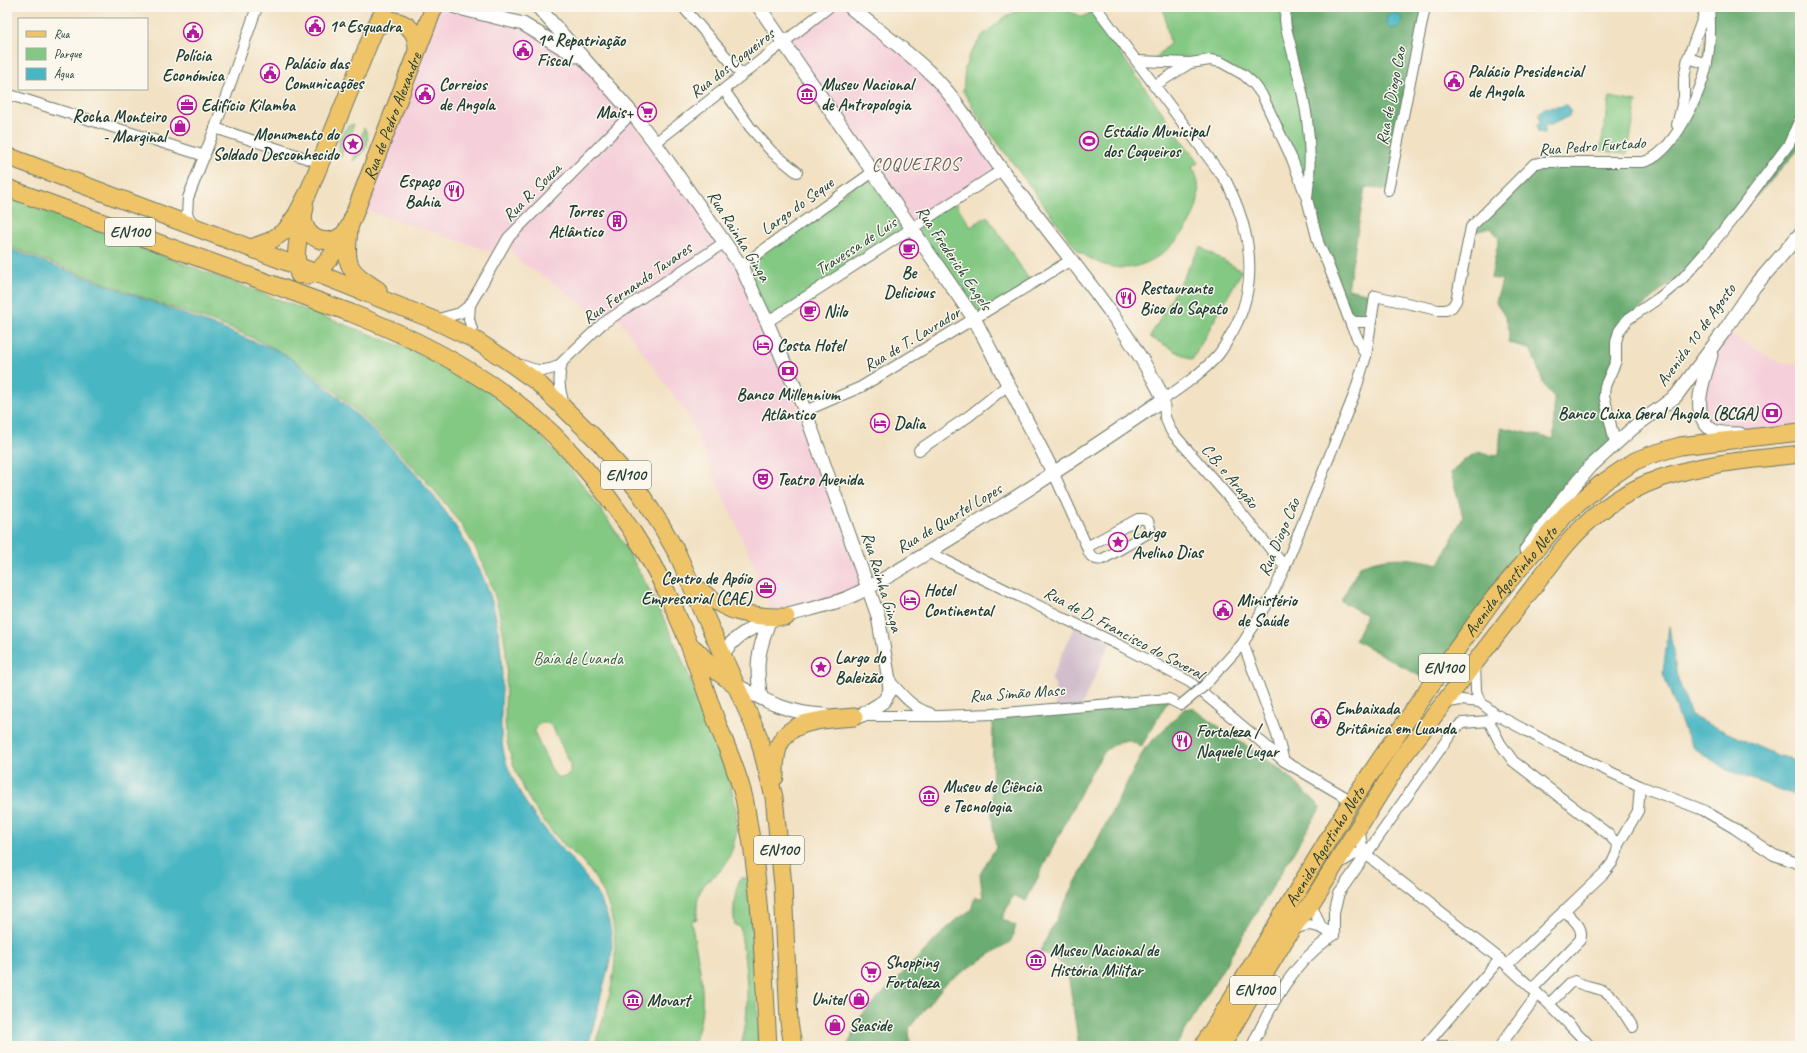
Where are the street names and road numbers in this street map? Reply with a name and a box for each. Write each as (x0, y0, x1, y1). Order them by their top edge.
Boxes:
street label: Rua dos Coqueiros (685, 23, 780, 103)
street label: Rua de Diogo Cao (1371, 43, 1411, 147)
street label: Rua de Pedro Alexandre (358, 48, 427, 183)
street label: Rua Pedro Furtado (1538, 132, 1647, 160)
street label: Rua R. Souza (498, 157, 567, 226)
street label: Largo do Seque (756, 172, 839, 240)
street label: Rua Rainha Ginga (703, 187, 776, 287)
street label: Rua Frederich Engels (911, 202, 998, 316)
street label: Travessa de Luis (811, 211, 902, 280)
road number: EN100 (105, 218, 155, 246)
street label: Rua Fernando Tavares (578, 236, 697, 328)
street label: Avenida 10 de Agosto (1652, 279, 1741, 390)
street label: Rua de T. Lavrador (860, 301, 966, 376)
street label: C.B. e Aragão (1197, 439, 1264, 513)
road number: EN100 (601, 461, 651, 489)
street label: Rua de Quartel Lopes (893, 477, 1007, 558)
street label: Rua Diogo Cão (1253, 494, 1305, 579)
street label: Avenida Agostinho Neto (1459, 520, 1563, 640)
street label: Rua Rainha Ginga (857, 530, 908, 636)
street label: Rua de D. Francisco do Soveral (1040, 582, 1210, 686)
road number: EN100 (1419, 654, 1469, 682)
street label: Rua Simão Masc (969, 679, 1066, 707)
street label: Avenida Agostinho Neto (1280, 781, 1371, 910)
road number: EN100 (754, 836, 804, 864)
road number: EN100 (1230, 976, 1280, 1004)

